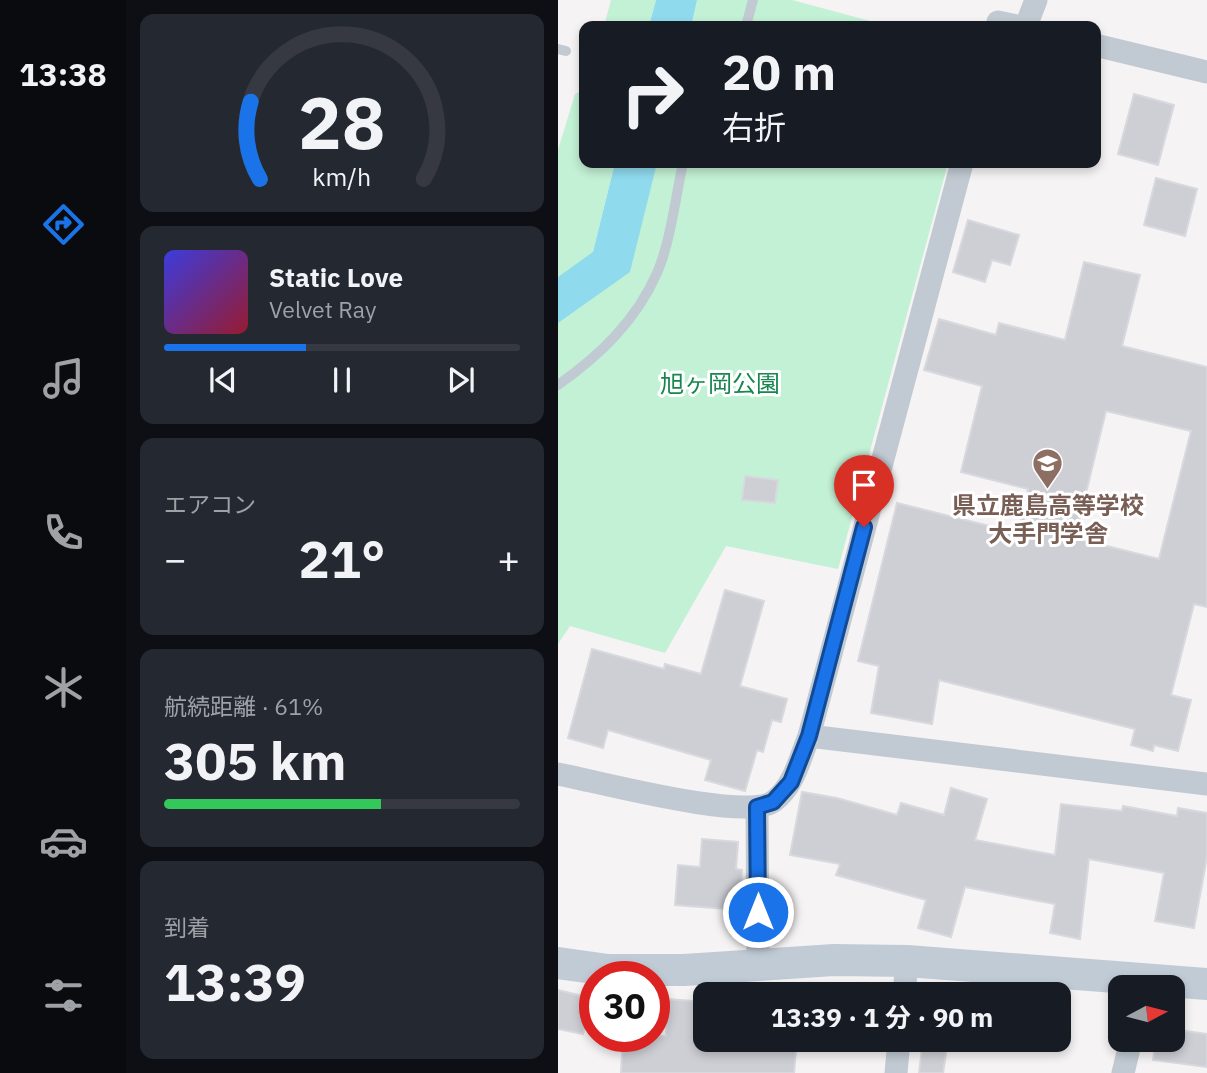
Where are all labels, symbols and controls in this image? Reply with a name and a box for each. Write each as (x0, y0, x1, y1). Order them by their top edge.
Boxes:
text: 20 m (722, 40, 836, 103)
icon: right (607, 49, 698, 140)
text: 13:38 (19, 53, 107, 95)
text: 28 (298, 74, 386, 169)
text: 右折 (722, 106, 786, 148)
text: km/h (313, 160, 371, 193)
icon: directions (39, 200, 88, 249)
text: Static Love (269, 260, 403, 294)
text: Velvet Ray (269, 294, 376, 324)
icon: music (39, 354, 88, 403)
icon: previous (204, 361, 242, 399)
icon: pause (323, 361, 361, 399)
icon: next (442, 361, 480, 399)
park label: 旭ヶ岡公園 (660, 367, 780, 399)
school or university icon: 県立鹿島高等学校 大手門学舎 (1031, 446, 1065, 490)
pin (834, 455, 894, 527)
icon: arrive (845, 466, 883, 504)
text: エアコン (164, 489, 256, 519)
place label: 県立鹿島高等学校 大手門学舎 (952, 489, 1144, 549)
icon: phone (39, 508, 88, 557)
text: 21° (299, 525, 385, 592)
text: − (164, 534, 187, 583)
text: + (497, 534, 520, 583)
icon: climate (39, 663, 88, 712)
text: 航続距離 · 61% (164, 691, 323, 721)
text: 305 km (164, 727, 346, 794)
icon: car (39, 817, 88, 866)
position arrow (721, 875, 795, 949)
text: 到着 (164, 912, 210, 942)
text: 13:39 (164, 948, 306, 1015)
speed limit sign: 30 (579, 961, 670, 1052)
icon: filters (39, 971, 88, 1020)
north arrow (1108, 975, 1184, 1052)
map controls (1108, 975, 1185, 1052)
text: 13:39 · 1 分 · 90 m (771, 1000, 993, 1034)

